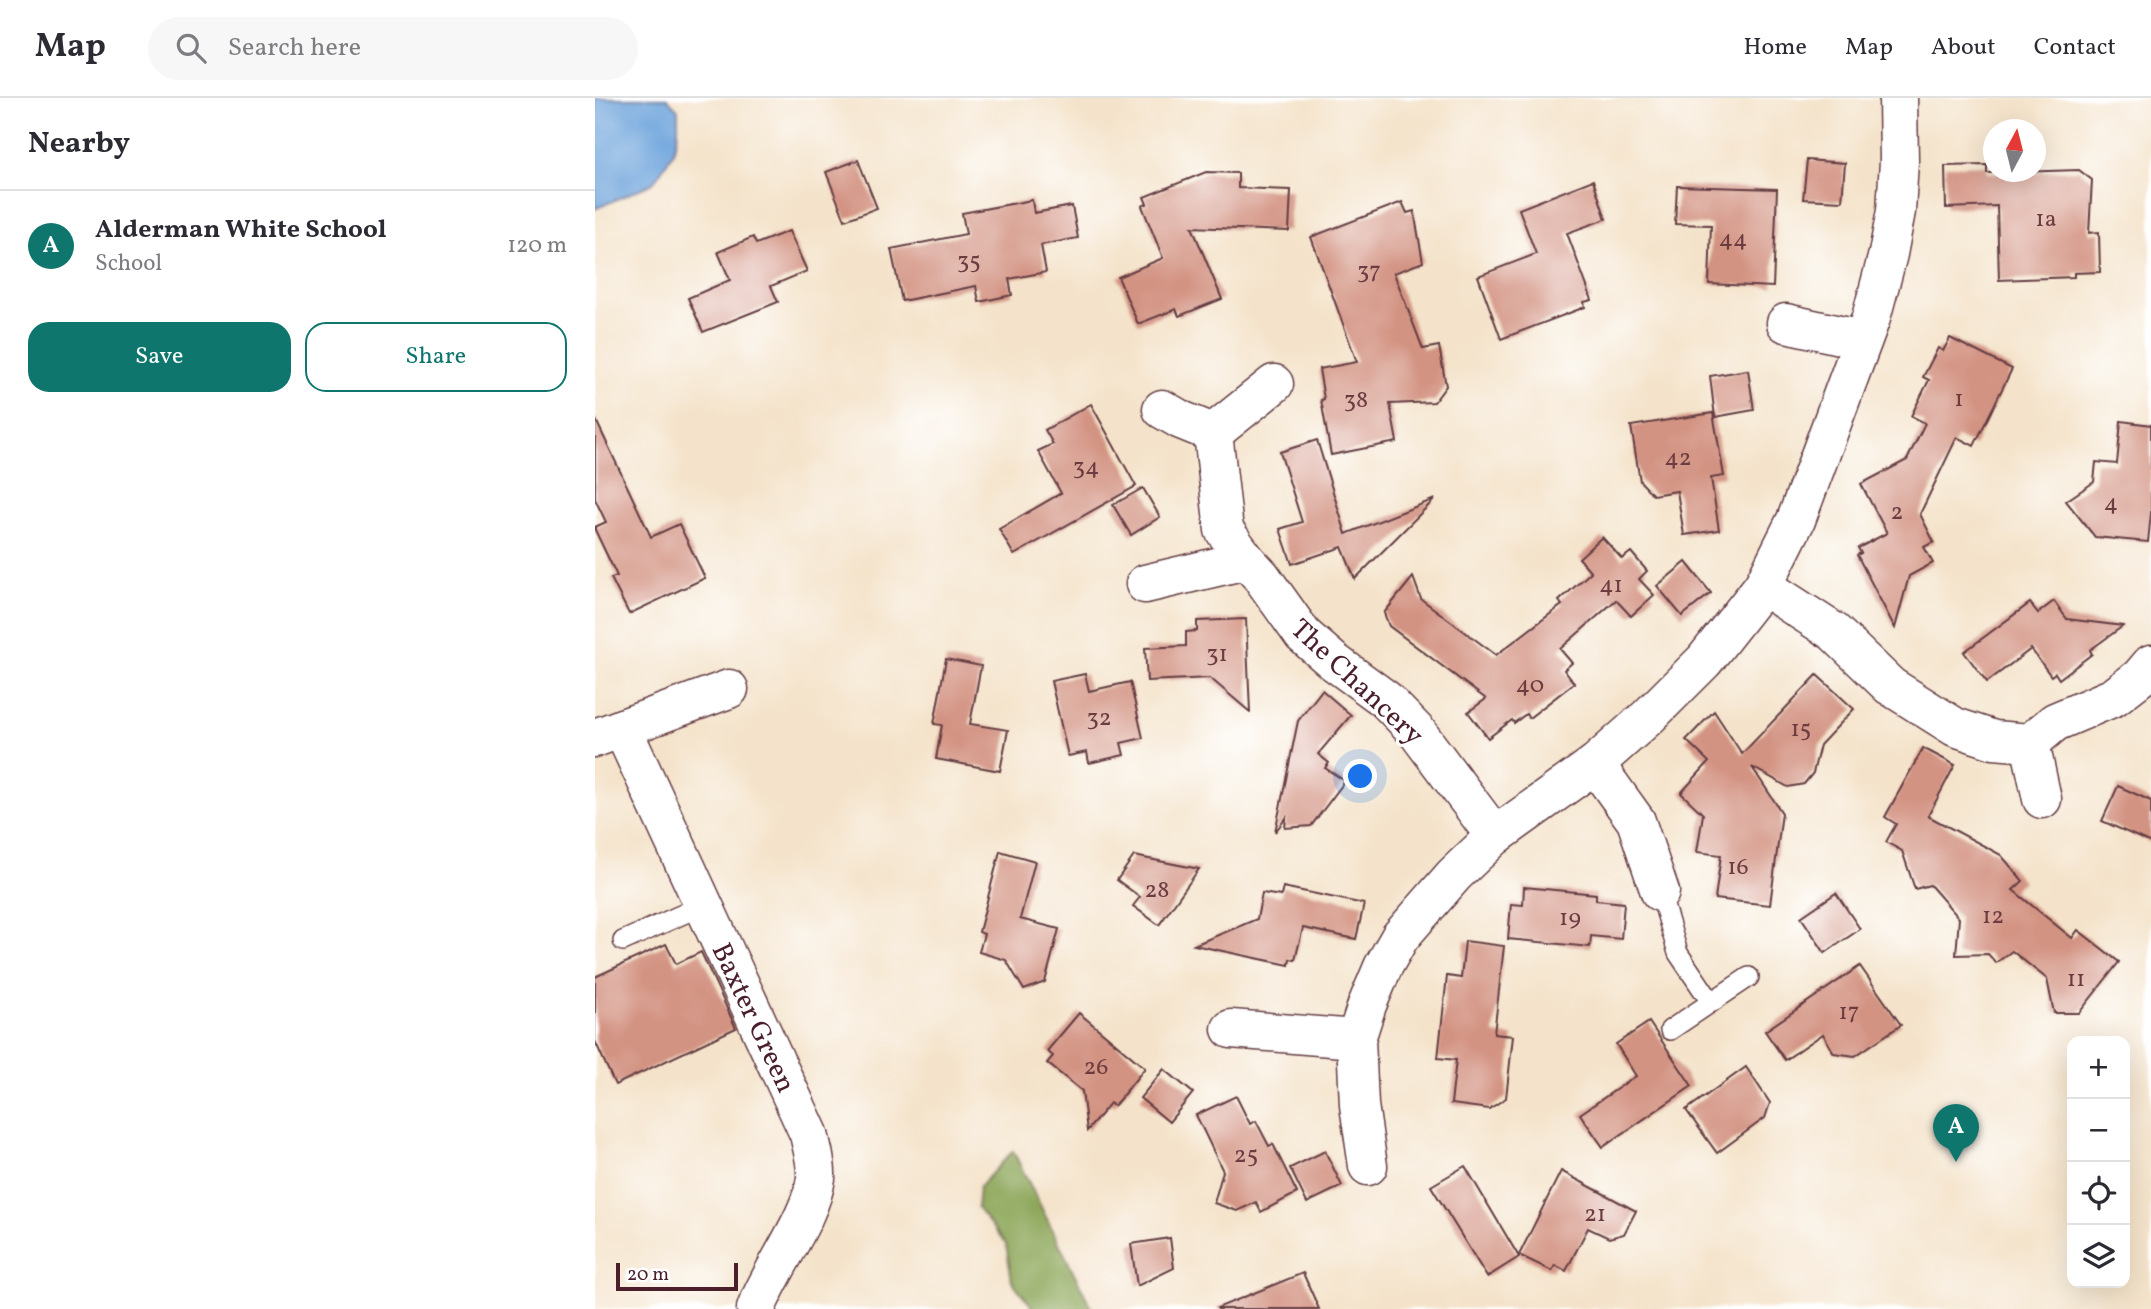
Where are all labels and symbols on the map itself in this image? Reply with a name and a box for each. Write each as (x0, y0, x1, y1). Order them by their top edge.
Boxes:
north arrow (1983, 119, 2046, 182)
house number: 1a (2035, 203, 2057, 237)
house number: 44 (1719, 223, 1747, 257)
house number: 35 (957, 245, 981, 279)
house number: 37 (1357, 255, 1381, 289)
house number: 1 (1954, 383, 1964, 417)
house number: 38 (1344, 384, 1368, 418)
house number: 42 (1664, 442, 1692, 476)
house number: 34 (1073, 451, 1099, 485)
house number: 4 (2104, 487, 2118, 521)
house number: 2 (1891, 496, 1903, 530)
house number: 41 (1599, 569, 1623, 603)
street label: The Chancery (1281, 611, 1432, 755)
house number: 31 (1206, 638, 1228, 672)
house number: 40 (1516, 669, 1544, 703)
house number: 32 (1086, 702, 1112, 736)
house number: 15 (1791, 713, 1811, 747)
your location (1343, 759, 1377, 793)
house number: 16 (1727, 851, 1749, 885)
house number: 28 (1144, 874, 1170, 908)
house number: 12 (1982, 900, 2004, 934)
house number: 19 (1559, 902, 1581, 936)
street label: Baxter Green (701, 937, 804, 1099)
house number: 11 (2067, 963, 2085, 997)
house number: 17 (1839, 996, 1859, 1030)
house number: 26 (1083, 1051, 1109, 1085)
pin: A (1933, 1104, 1979, 1162)
house number: 25 (1234, 1139, 1258, 1173)
house number: 21 (1584, 1198, 1606, 1232)
scale bar (616, 1260, 739, 1292)

